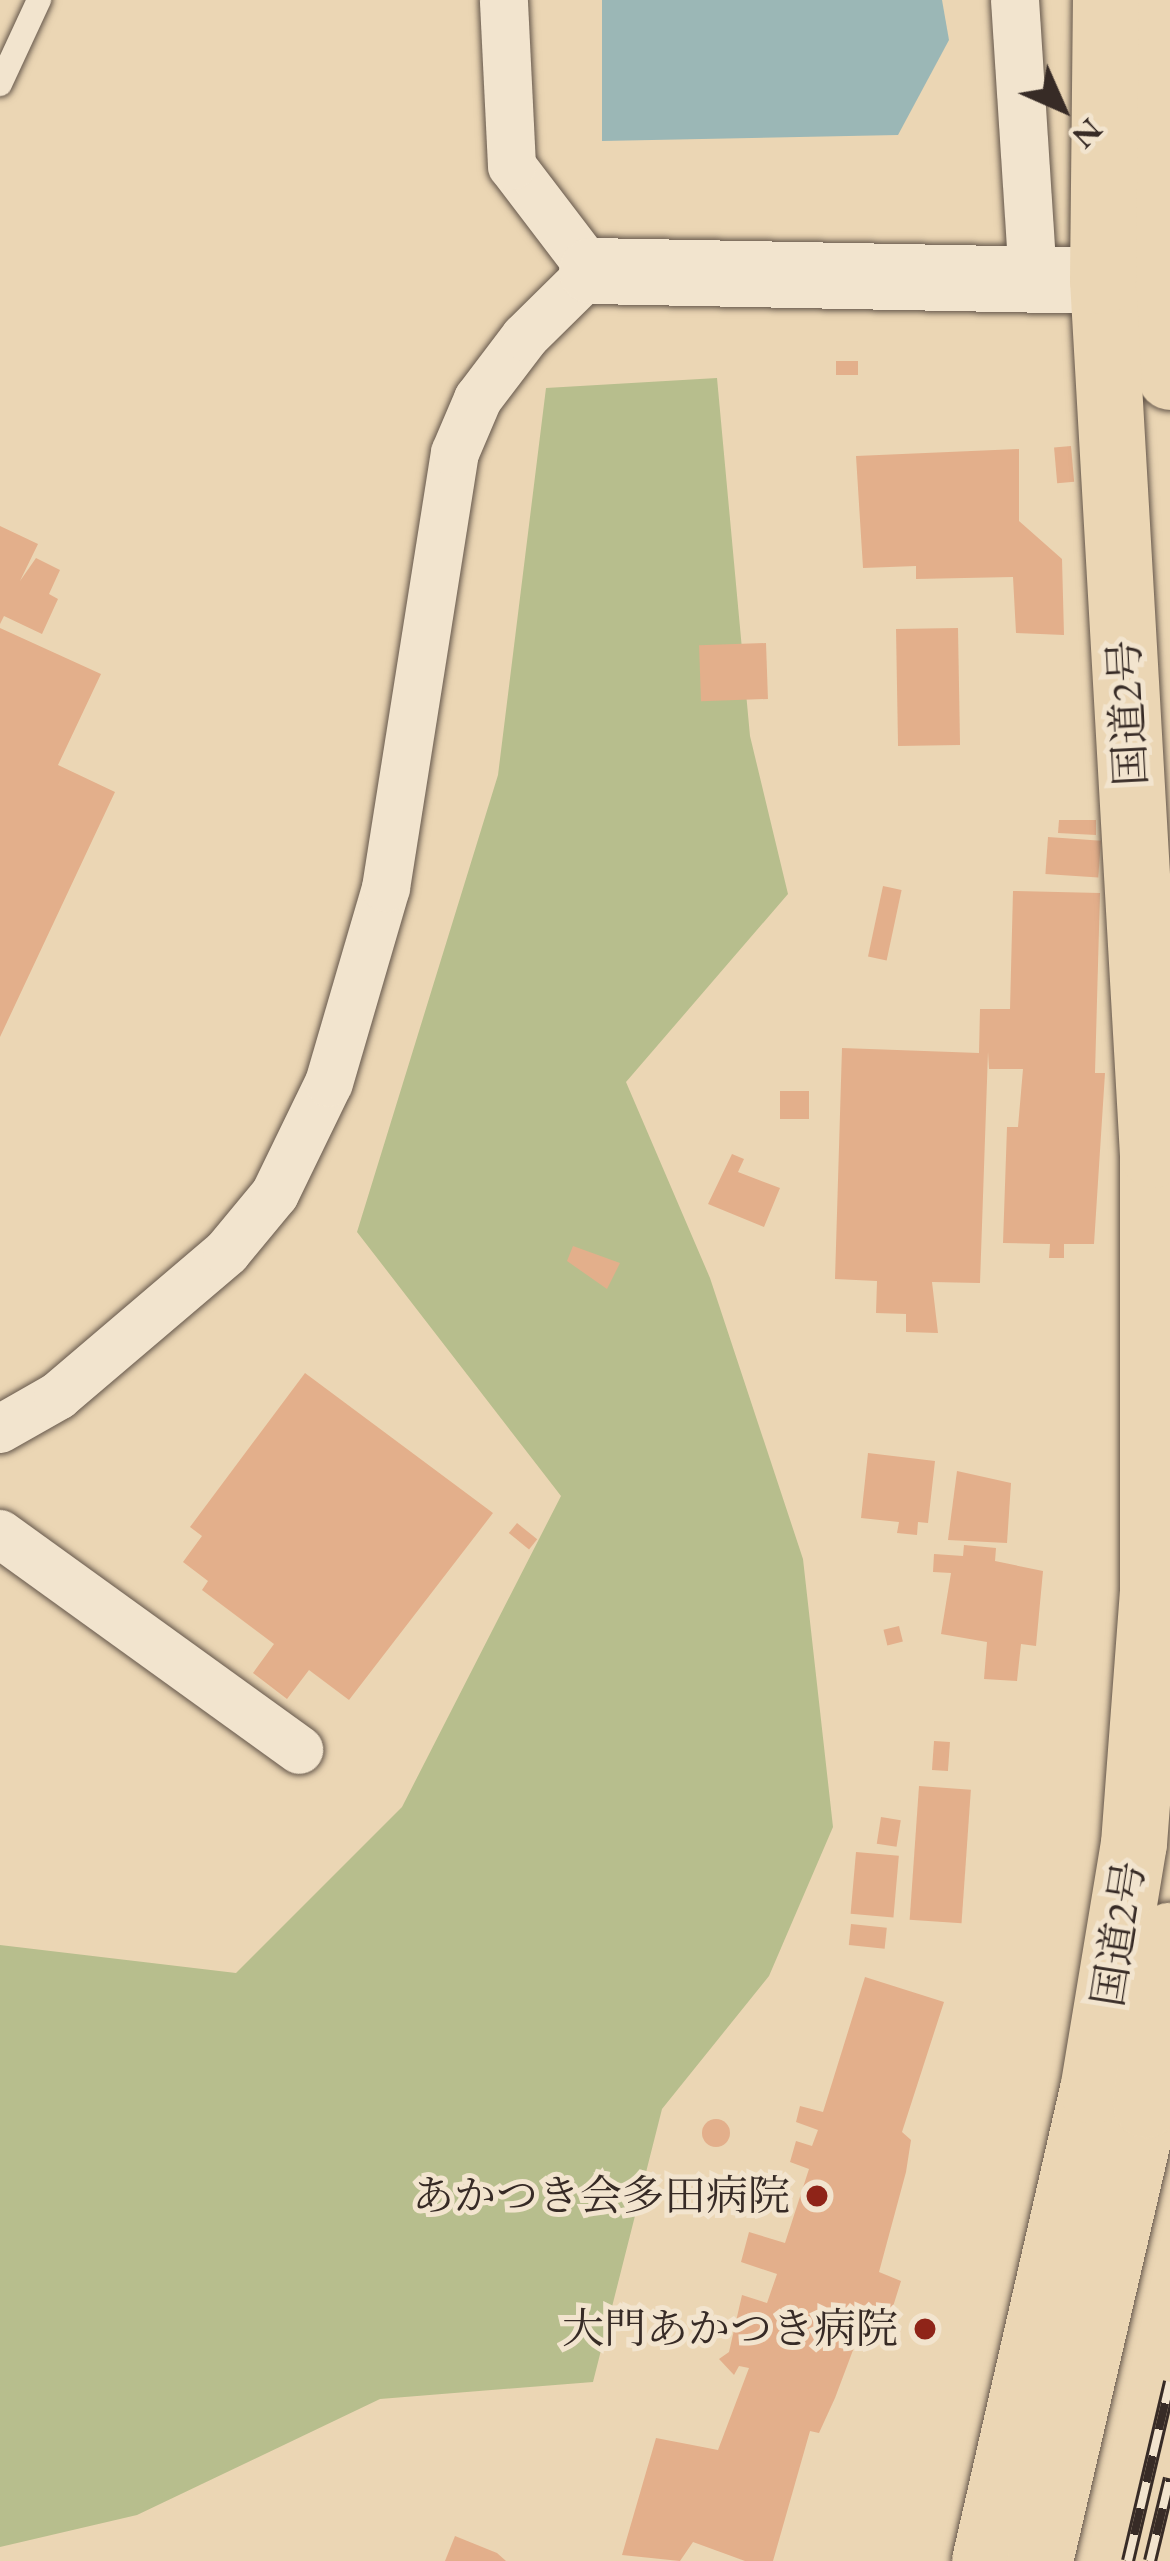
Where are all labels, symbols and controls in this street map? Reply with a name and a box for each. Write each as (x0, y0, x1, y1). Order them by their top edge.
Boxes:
north arrow (1002, 48, 1122, 168)
text: N (1063, 109, 1112, 158)
street label: 国道2号 (1099, 639, 1157, 787)
street label: 国道2号 (1083, 1858, 1155, 2010)
place label: あかつき会多田病院 (412, 2171, 790, 2221)
marker: あかつき会多田病院 (801, 2180, 833, 2212)
place label: 大門あかつき病院 (562, 2304, 898, 2354)
marker: 大門あかつき病院 (909, 2313, 941, 2345)

